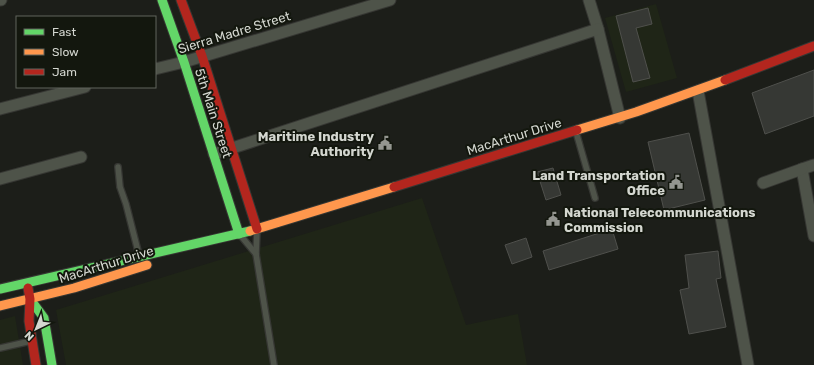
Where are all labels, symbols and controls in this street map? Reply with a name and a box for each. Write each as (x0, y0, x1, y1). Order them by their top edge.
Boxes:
street label: Sierra Madre Street (176, 8, 292, 57)
legend (16, 16, 156, 88)
text: Fast (52, 25, 76, 39)
text: Slow (52, 45, 79, 59)
text: Jam (52, 65, 77, 79)
street label: 5th Main Street (192, 67, 235, 160)
street label: MacArthur Drive (465, 115, 563, 158)
place label: Maritime Industry Authority (258, 129, 374, 159)
public building icon: Maritime Industry Authority (377, 135, 393, 151)
place label: Land Transportation Office (532, 168, 665, 198)
public building icon: Land Transportation Office (668, 174, 684, 190)
place label: National Telecommunications Commission (564, 205, 756, 235)
public building icon: National Telecommunications Commission (545, 211, 561, 227)
street label: MacArthur Drive (57, 243, 155, 286)
north arrow (16, 309, 56, 349)
text: N (22, 328, 37, 343)

